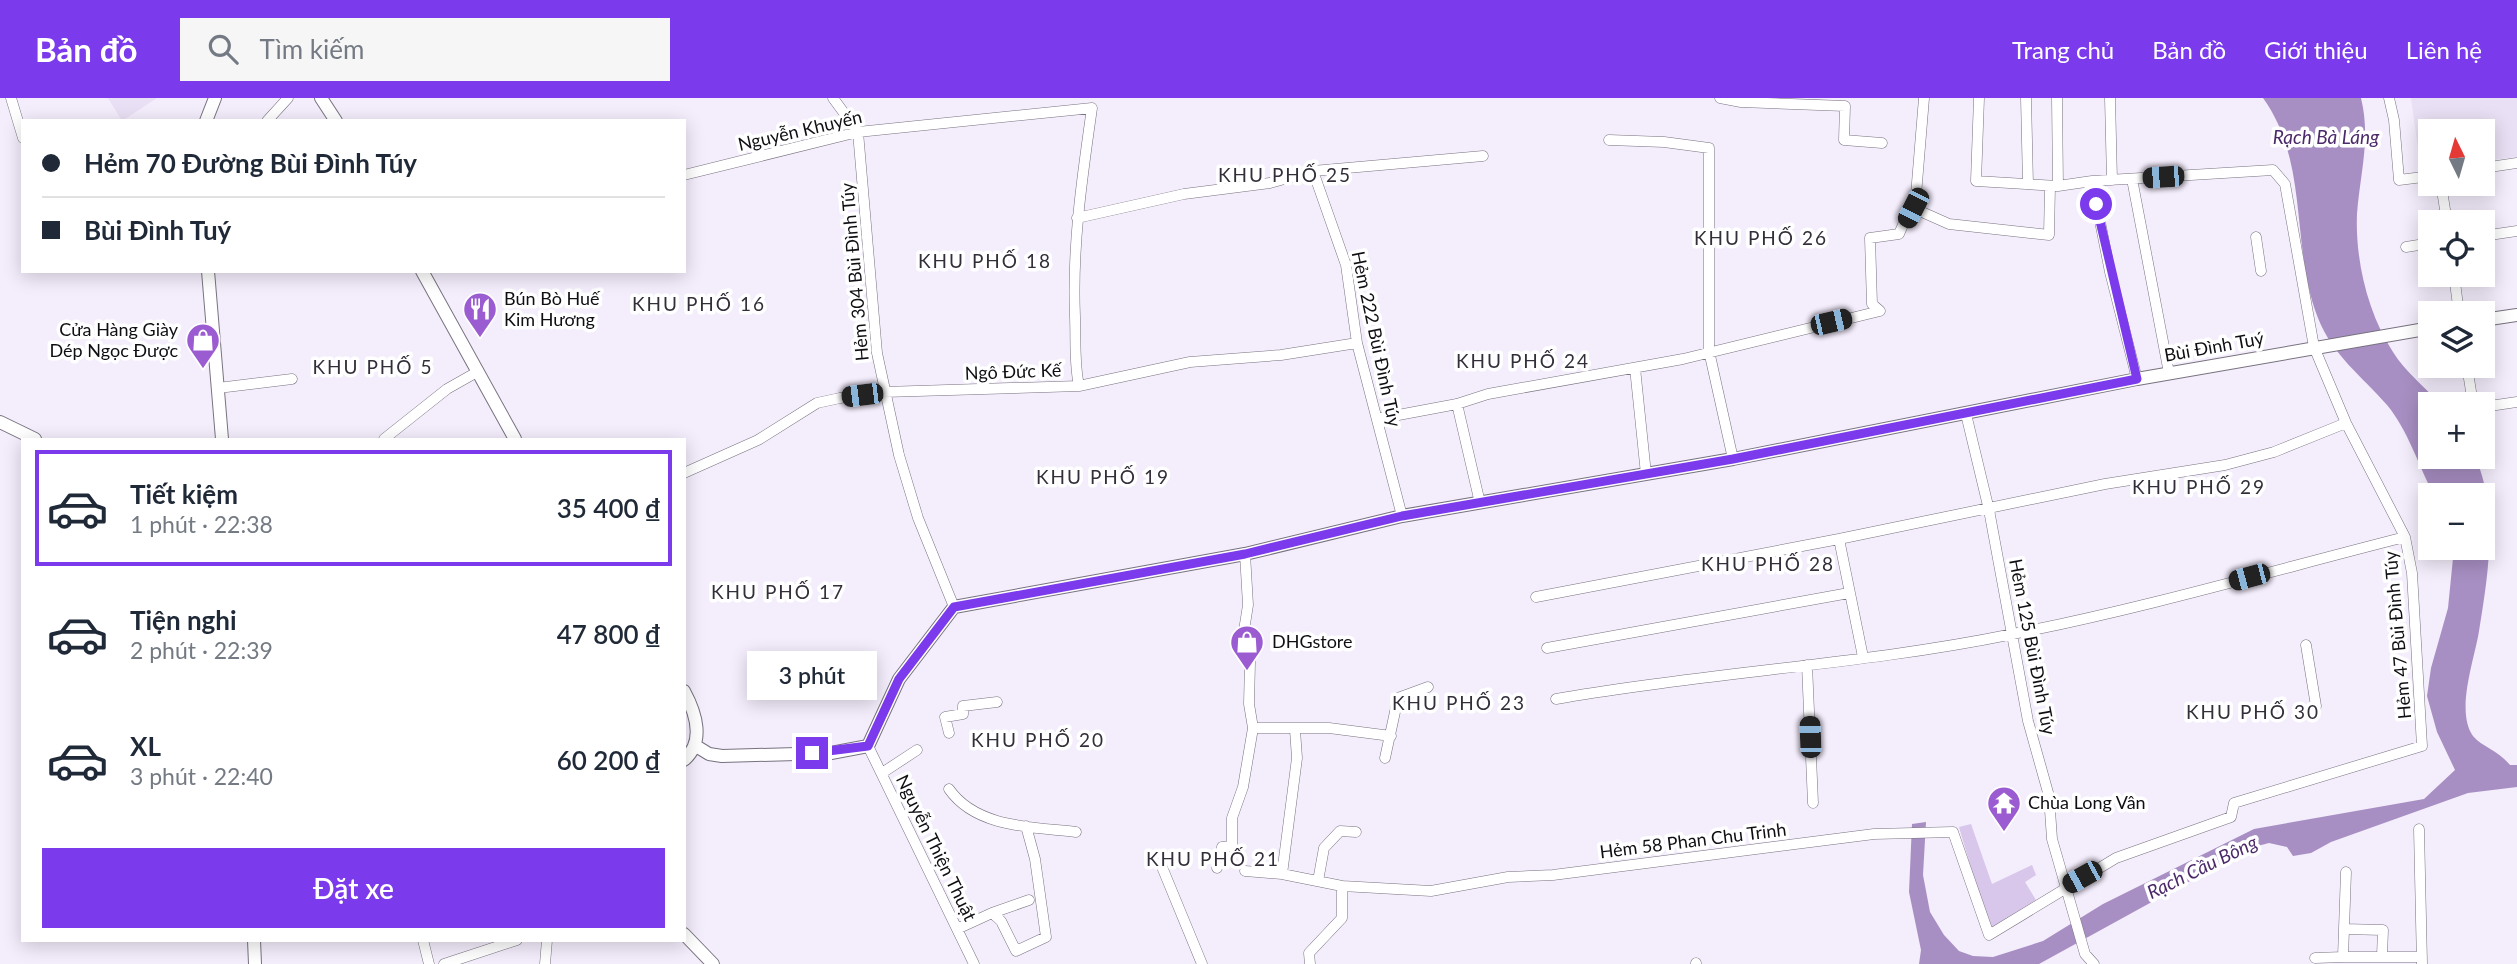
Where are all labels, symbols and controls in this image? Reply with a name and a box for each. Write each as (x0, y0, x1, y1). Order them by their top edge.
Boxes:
search box (180, 18, 670, 81)
text: Bản đồ (35, 29, 138, 69)
icon: search (204, 30, 242, 68)
text: Tìm kiếm (260, 33, 364, 65)
text: Trang chủ (2012, 35, 2114, 64)
text: Bản đồ (2152, 35, 2226, 64)
text: Giới thiệu (2264, 35, 2368, 64)
text: Liên hệ (2406, 35, 2482, 64)
street label: Nguyễn Khuyến (736, 105, 864, 155)
north arrow (2418, 119, 2496, 196)
map controls (2418, 119, 2495, 560)
water label: Rạch Bà Láng (2273, 125, 2380, 148)
text: Hẻm 70 Đường Bùi Đình Túy (84, 147, 417, 179)
district label: KHU PHỐ 25 (1218, 163, 1352, 186)
car (2142, 165, 2185, 189)
street label: Hẻm 304 Bùi Đình Túy (835, 181, 873, 362)
car (1895, 185, 1932, 231)
route start (2080, 188, 2112, 220)
button: locate (2418, 210, 2495, 287)
text: Bùi Đình Tuý (84, 214, 231, 246)
district label: KHU PHỐ 26 (1694, 226, 1828, 249)
district label: KHU PHỐ 18 (918, 249, 1052, 272)
street label: Hẻm 222 Bùi Đình Túy (1348, 249, 1406, 429)
place label: Bún Bò Huế Kim Hương (504, 287, 601, 330)
restaurant icon: Bún Bò Huế Kim Hương (461, 290, 499, 339)
district label: KHU PHỐ 16 (632, 292, 766, 315)
button: layers (2418, 301, 2495, 378)
car (1809, 307, 1854, 337)
place label: Cửa Hàng Giày Dép Ngọc Được (50, 318, 179, 361)
shop icon: Cửa Hàng Giày Dép Ngọc Được (184, 321, 222, 370)
street label: Bùi Đình Tuý (2162, 326, 2266, 366)
district label: KHU PHỐ 24 (1456, 349, 1590, 372)
district label: KHU PHỐ 5 (313, 355, 433, 378)
street label: Ngô Đức Kế (964, 358, 1063, 384)
car (840, 382, 885, 408)
button: + (2418, 392, 2495, 469)
district label: KHU PHỐ 19 (1036, 465, 1170, 488)
district label: KHU PHỐ 29 (2132, 475, 2266, 498)
icon: car (46, 477, 109, 540)
text: Tiết kiệm (130, 478, 238, 510)
button: − (2418, 483, 2495, 560)
text: 35 400 ₫ (557, 492, 661, 524)
text: 1 phút · 22:38 (130, 510, 273, 538)
street label: Hẻm 47 Bùi Đình Túy (2379, 550, 2415, 720)
district label: KHU PHỐ 28 (1701, 552, 1835, 575)
street label: Hẻm 125 Bùi Đình Túy (2005, 557, 2061, 737)
car (2226, 561, 2273, 593)
district label: KHU PHỐ 17 (711, 580, 845, 603)
icon: car (46, 603, 109, 666)
text: Tiện nghi (130, 604, 237, 636)
text: 47 800 ₫ (557, 618, 661, 650)
shop icon: DHGstore (1228, 623, 1266, 672)
place label: DHGstore (1272, 630, 1353, 652)
text: 2 phút · 22:39 (130, 636, 273, 664)
callout: 3 phút (747, 652, 877, 700)
text: 3 phút (779, 661, 845, 689)
district label: KHU PHỐ 23 (1392, 691, 1526, 714)
district label: KHU PHỐ 30 (2186, 700, 2320, 723)
car (1799, 716, 1822, 758)
district label: KHU PHỐ 20 (971, 728, 1105, 751)
icon: car (46, 729, 109, 792)
text: XL (130, 730, 161, 762)
route end (796, 737, 828, 769)
text: 60 200 ₫ (557, 744, 661, 776)
text: 3 phút · 22:40 (130, 762, 273, 790)
street label: Nguyễn Thiện Thuật (892, 771, 982, 925)
temple icon: Chùa Long Vân (1985, 784, 2023, 833)
place label: Chùa Long Vân (2028, 791, 2146, 813)
street label: Hẻm 58 Phan Chu Trinh (1598, 818, 1788, 862)
water label: Rạch Cầu Bông (2143, 830, 2261, 903)
district label: KHU PHỐ 21 (1146, 847, 1280, 870)
button: Đặt xe (42, 848, 665, 928)
car (2059, 858, 2106, 896)

